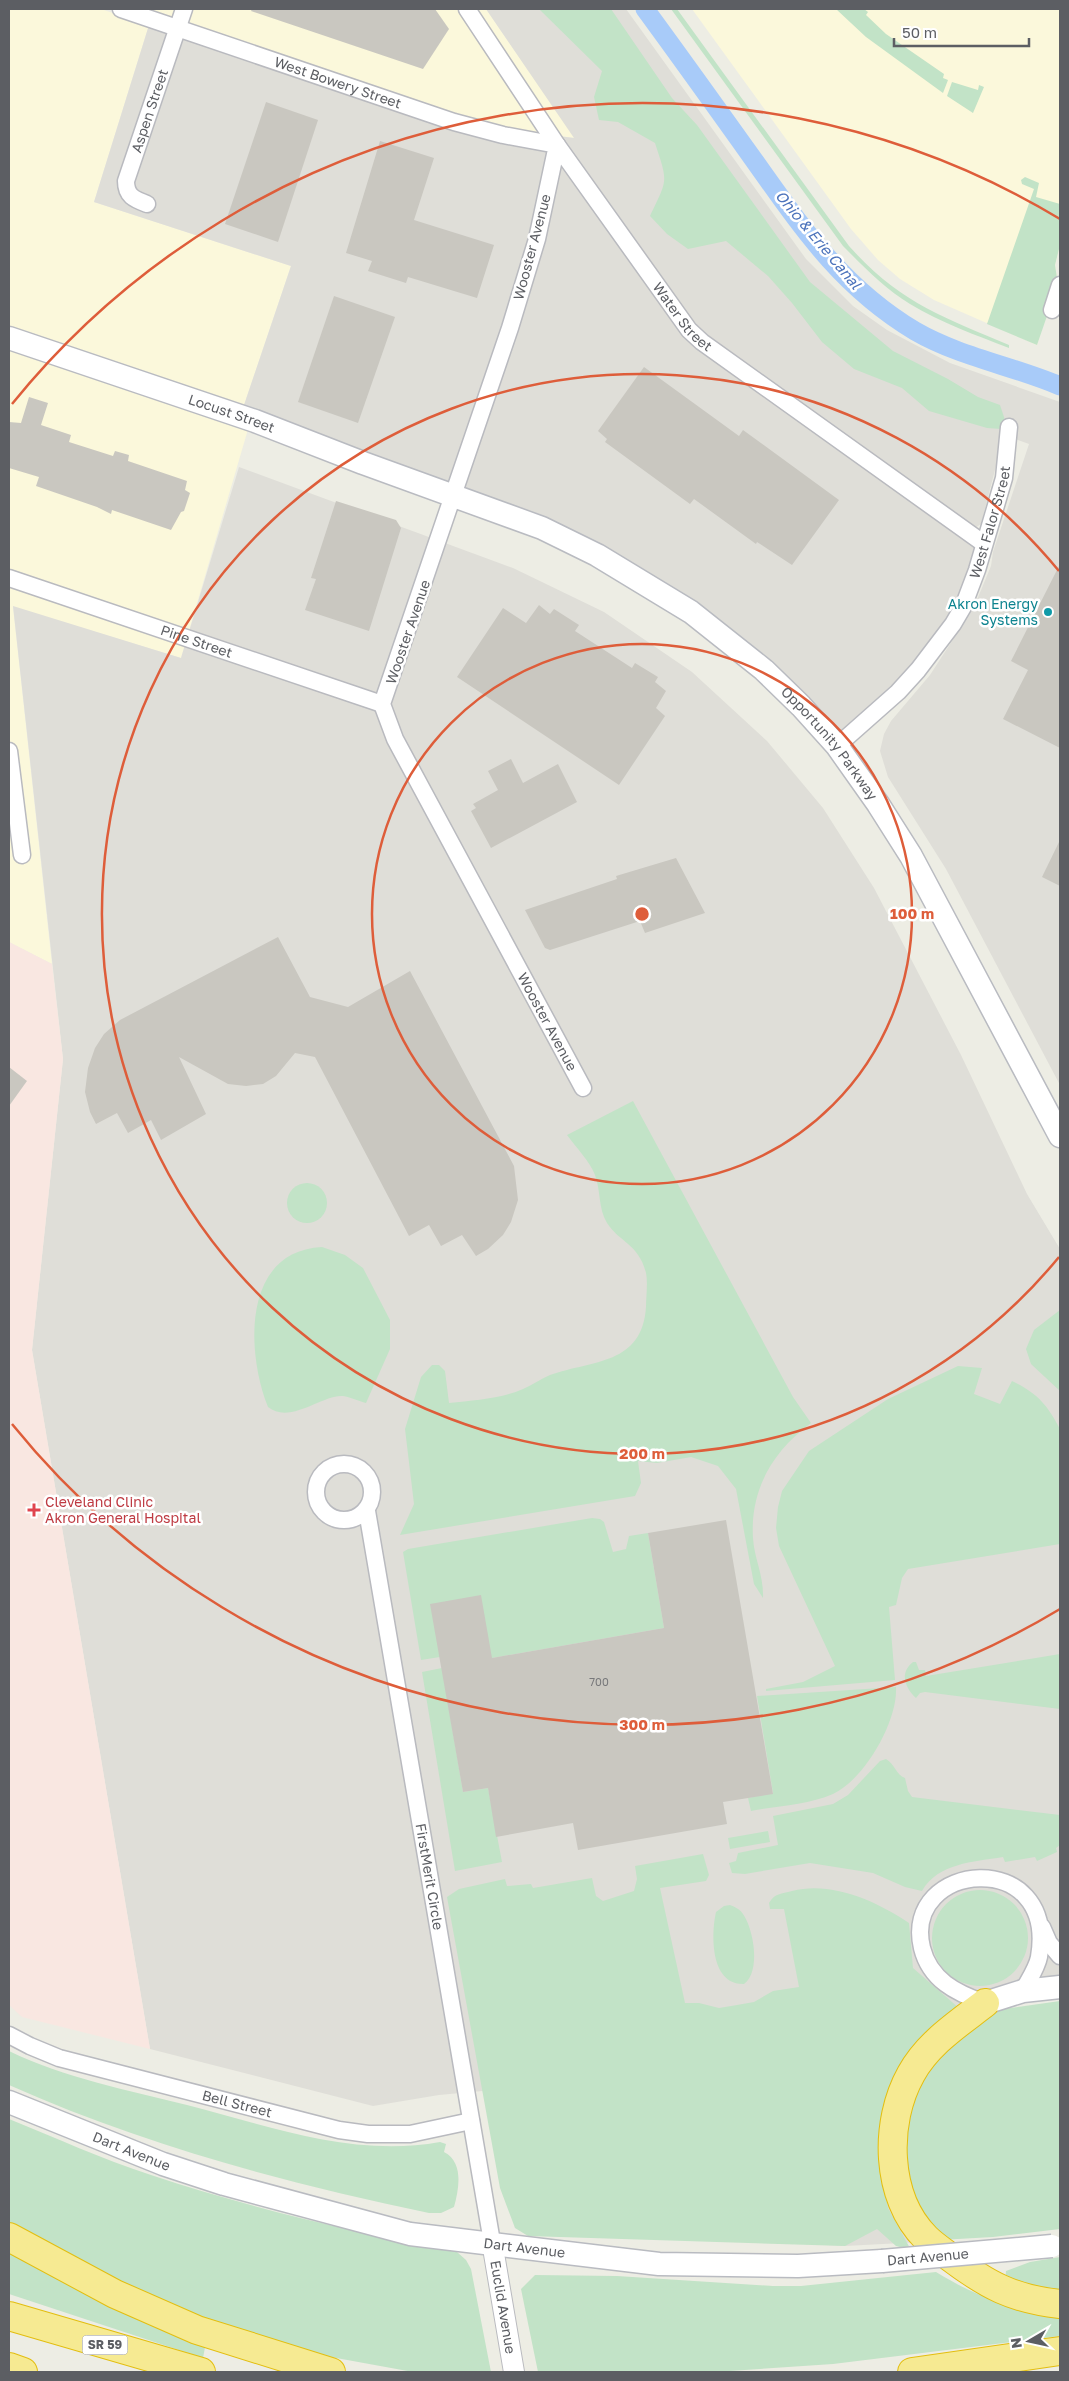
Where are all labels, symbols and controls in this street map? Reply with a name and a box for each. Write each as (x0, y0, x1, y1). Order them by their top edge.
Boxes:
scale bar (894, 15, 1029, 47)
text: 50 m (902, 23, 937, 41)
street label: West Bowery Street (272, 53, 404, 112)
street label: Aspen Street (127, 67, 171, 155)
water label: Ohio & Erie Canal (772, 186, 866, 293)
street label: Wooster Avenue (509, 192, 554, 302)
street label: Water Street (650, 279, 716, 355)
street label: Locust Street (186, 390, 277, 436)
street label: West Falor Street (966, 465, 1013, 581)
street label: Wooster Avenue (382, 577, 433, 686)
place label: Akron Energy Systems (948, 595, 1038, 628)
marker: Akron Energy Systems (1042, 606, 1054, 618)
street label: Pine Street (159, 621, 235, 661)
street label: Opportunity Parkway (778, 683, 882, 803)
text: 100 m (890, 904, 934, 922)
centre of rings (633, 905, 651, 923)
street label: Wooster Avenue (514, 969, 581, 1074)
text: 200 m (619, 1444, 665, 1462)
place label: Cleveland Clinic Akron General Hospital (45, 1493, 201, 1526)
marker: Cleveland Clinic Akron General Hospital (27, 1503, 41, 1517)
house number: 700 (589, 1675, 609, 1688)
text: 300 m (619, 1715, 665, 1733)
street label: FirstMerit Circle (413, 1822, 447, 1931)
street label: Bell Street (201, 2086, 274, 2120)
street label: Dart Avenue (90, 2128, 172, 2174)
street label: Dart Avenue (483, 2234, 566, 2261)
street label: Dart Avenue (886, 2244, 969, 2269)
street label: Euclid Avenue (487, 2259, 520, 2355)
north arrow (1004, 2316, 1054, 2366)
road number: SR 59 (82, 2336, 128, 2354)
text: N (1006, 2337, 1025, 2350)

